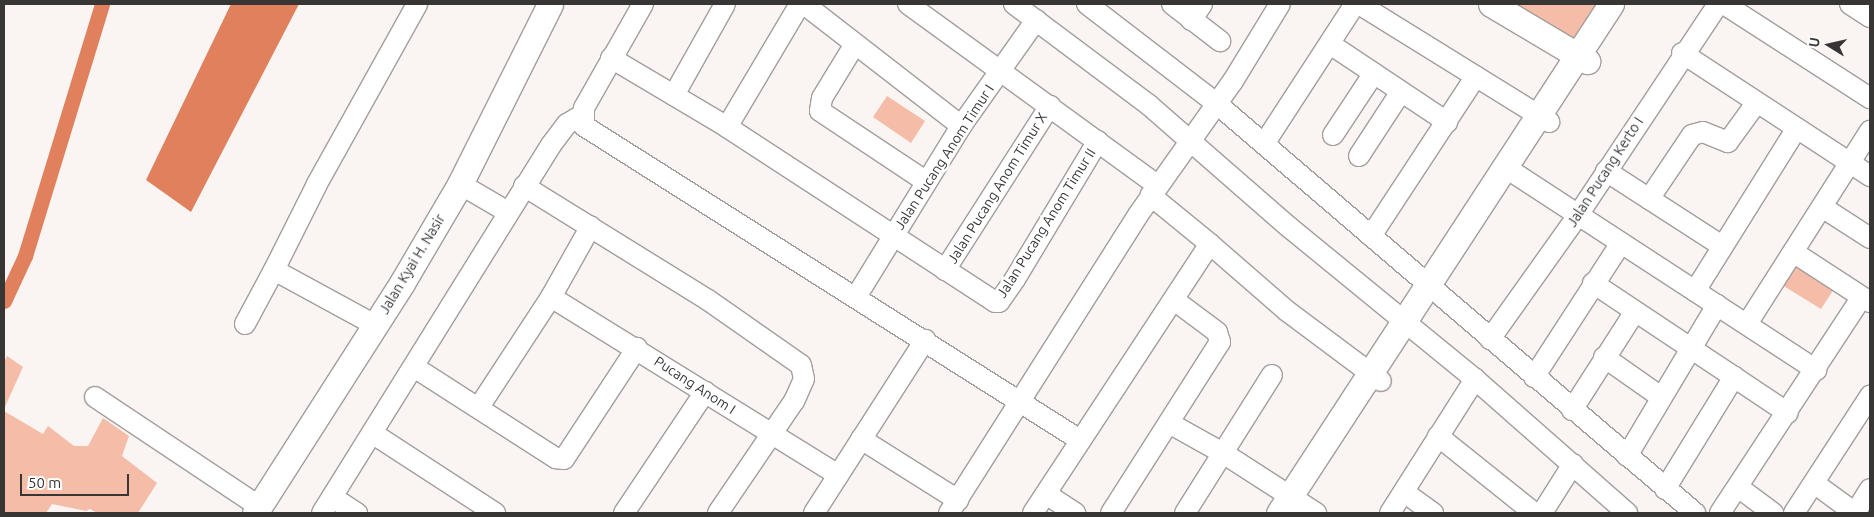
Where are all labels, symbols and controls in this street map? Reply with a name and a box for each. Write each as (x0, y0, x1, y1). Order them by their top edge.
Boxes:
north arrow (1804, 20, 1854, 70)
text: U (1805, 36, 1823, 49)
street label: Jalan Pucang Anom Timur I (891, 81, 997, 233)
street label: Jalan Pucang Anom Timur X (944, 109, 1050, 267)
street label: Jalan Pucang Kerto I (1563, 114, 1647, 230)
street label: Jalan Pucang Anom Timur II (993, 145, 1099, 301)
street label: Jalan Kyai H. Nasir (376, 211, 448, 317)
street label: Pucang Anom I (651, 353, 739, 417)
scale bar (22, 464, 131, 496)
text: 50 m (28, 474, 61, 491)

